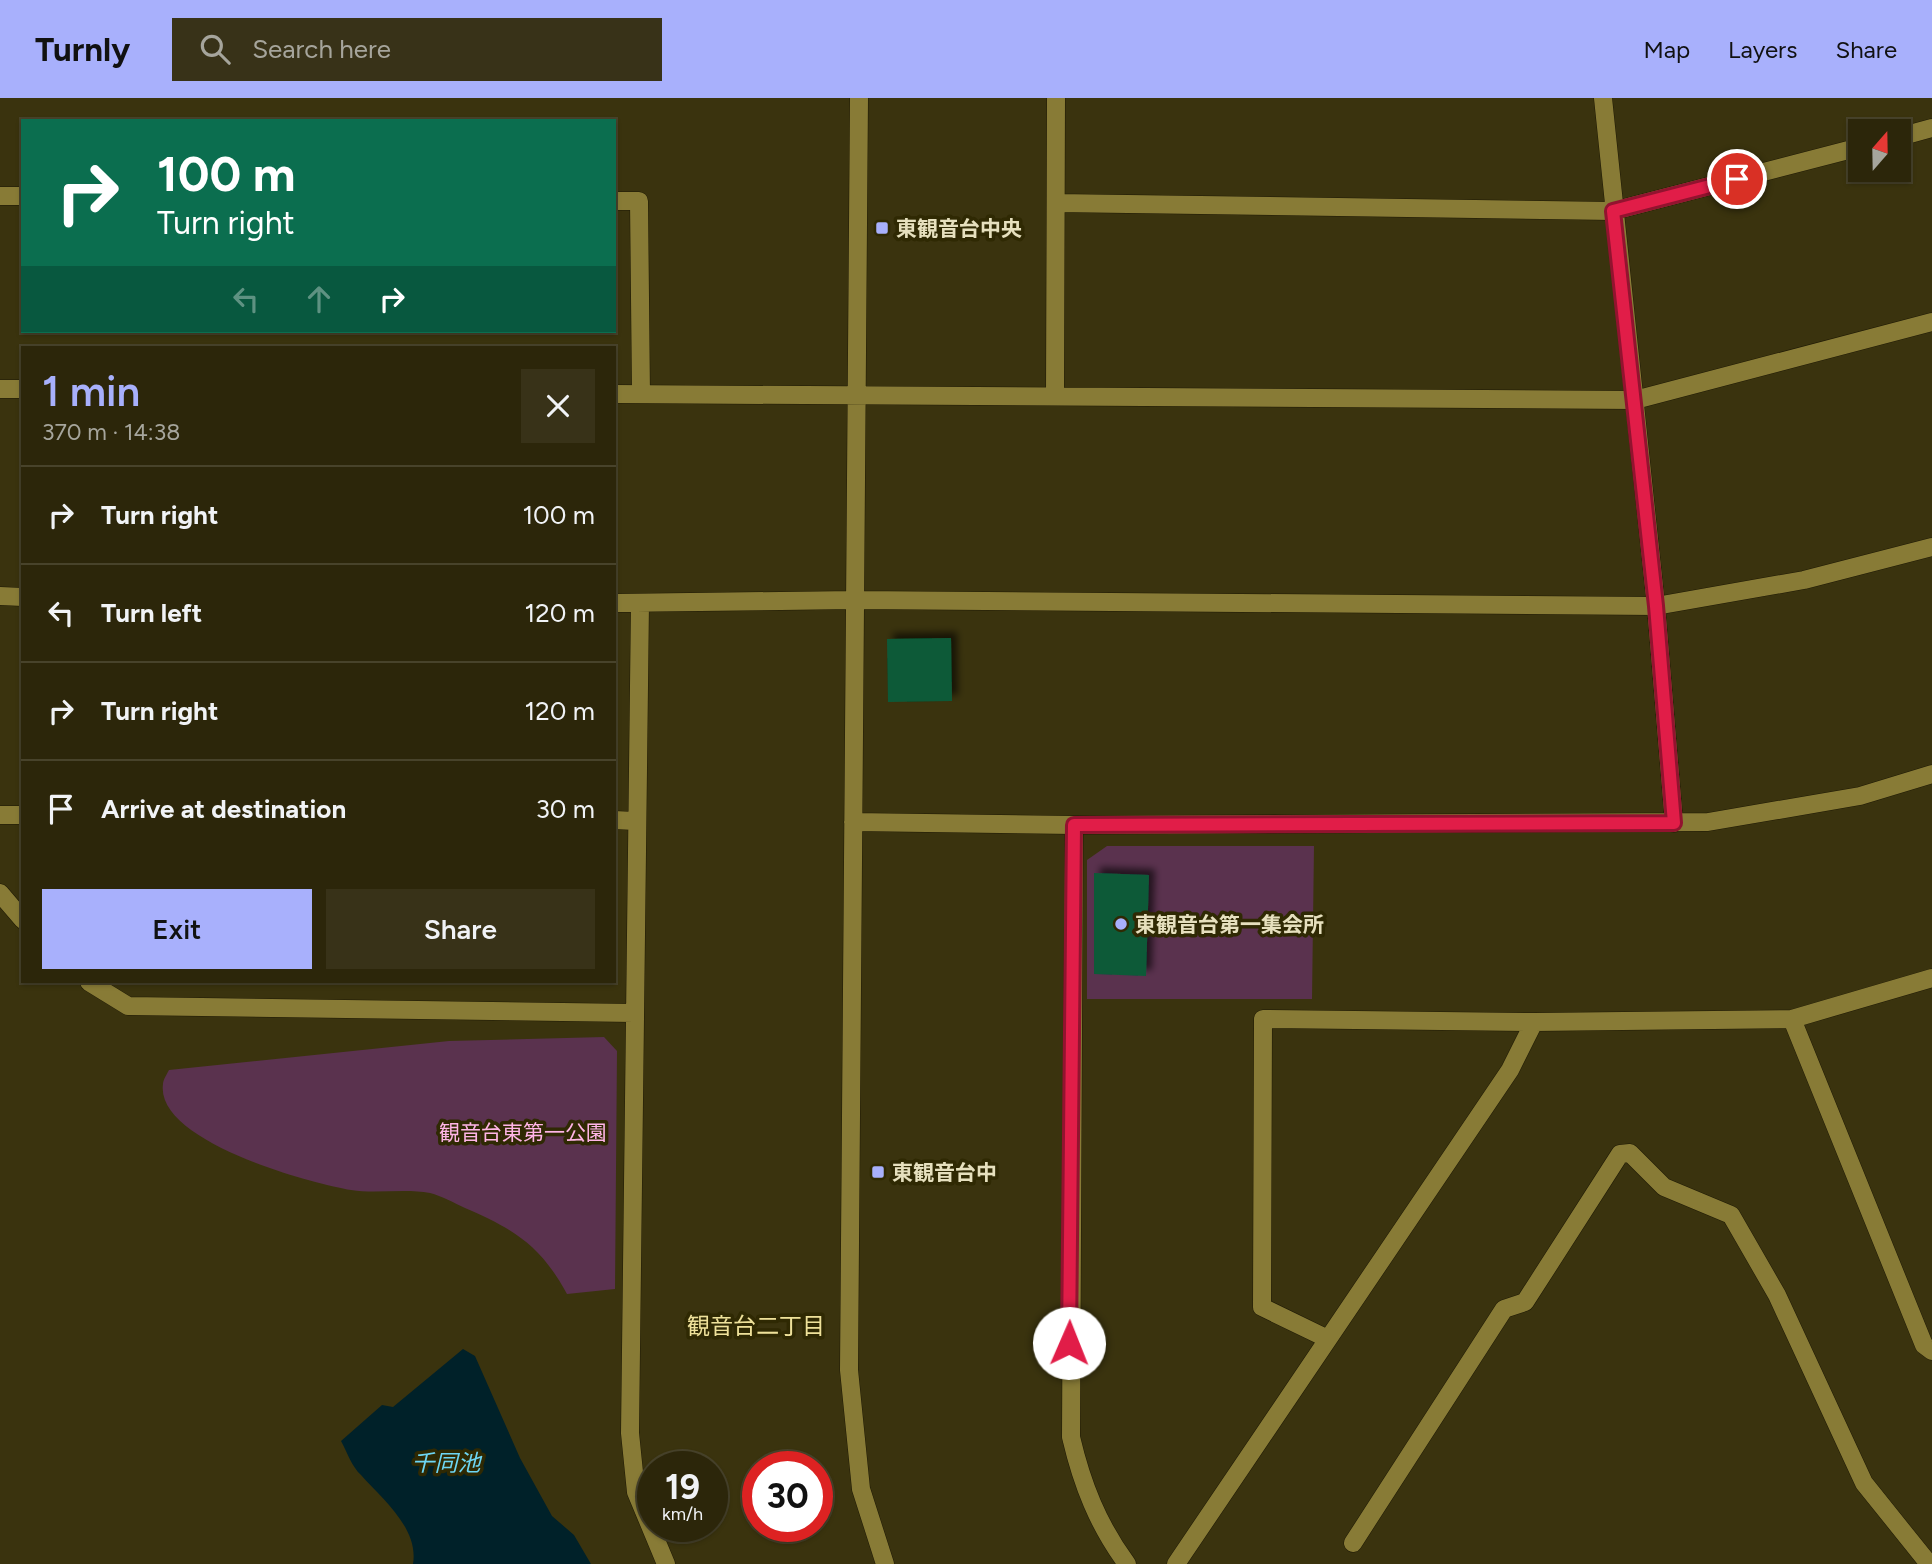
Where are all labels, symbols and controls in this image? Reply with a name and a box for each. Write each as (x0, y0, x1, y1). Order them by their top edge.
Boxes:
search box (172, 18, 662, 81)
text: Turnly (35, 30, 130, 69)
icon: search (196, 30, 234, 68)
text: Search here (252, 33, 391, 65)
text: Map (1643, 35, 1690, 64)
text: Layers (1728, 35, 1797, 64)
text: Share (1835, 35, 1897, 64)
north arrow (1848, 119, 1911, 182)
map controls (1848, 119, 1911, 182)
text: 100 m (157, 144, 296, 203)
icon: right (42, 147, 133, 238)
pin (1707, 149, 1767, 209)
icon: arrive (1718, 160, 1756, 198)
text: Turn right (157, 204, 295, 242)
place label: 東観音台中央 (896, 216, 1022, 241)
marker: 東観音台中央 (874, 220, 890, 236)
icon: left (227, 280, 265, 318)
icon: ahead (300, 280, 338, 318)
icon: right (373, 280, 411, 318)
text: 1 min (42, 366, 140, 417)
button: close (521, 369, 595, 443)
text: 370 m · 14:38 (42, 418, 180, 446)
icon: right (42, 496, 80, 534)
text: Turn right (101, 499, 218, 531)
text: 100 m (522, 499, 595, 531)
icon: left (42, 594, 80, 632)
text: Turn left (101, 597, 202, 629)
text: 120 m (525, 597, 595, 629)
icon: right (42, 692, 80, 730)
text: Turn right (101, 695, 218, 727)
text: 120 m (525, 695, 595, 727)
icon: arrive (42, 790, 80, 828)
text: Arrive at destination (101, 793, 346, 825)
text: 30 m (536, 793, 595, 825)
button: Exit (42, 889, 312, 969)
button: Share (326, 889, 595, 969)
place label: 東観音台第一集会所 (1135, 912, 1324, 937)
marker: 東観音台第一集会所 (1113, 916, 1129, 932)
park label: 観音台東第一公園 (439, 1120, 607, 1145)
place label: 東観音台中 (892, 1160, 997, 1185)
marker: 東観音台中 (870, 1164, 886, 1180)
position arrow (1032, 1306, 1106, 1380)
district label: 観音台二丁目 (687, 1312, 825, 1340)
water label: 千同池 (412, 1449, 483, 1477)
speed limit sign: 30 (742, 1451, 833, 1542)
text: 19 (665, 1466, 700, 1508)
text: km/h (662, 1503, 703, 1525)

